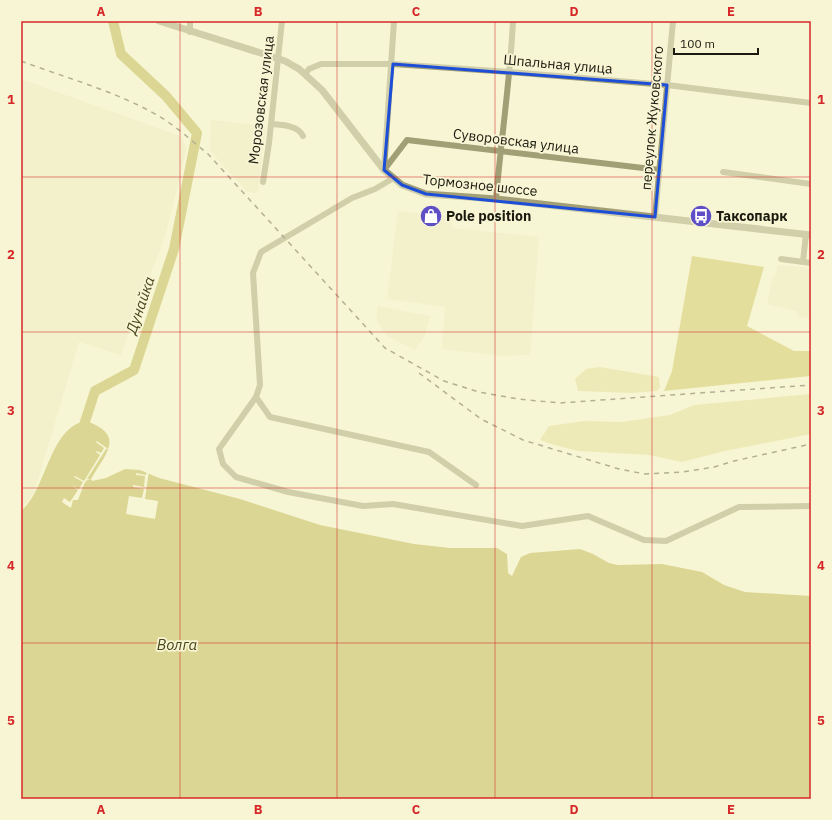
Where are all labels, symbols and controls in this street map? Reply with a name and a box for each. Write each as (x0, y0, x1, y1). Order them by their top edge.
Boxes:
text: A (97, 3, 106, 20)
text: B (254, 3, 263, 20)
text: C (412, 3, 421, 20)
text: D (569, 3, 579, 20)
text: E (727, 3, 735, 20)
scale bar (674, 30, 758, 56)
street label: Морозовская улица (244, 34, 278, 165)
text: 100 m (680, 36, 715, 51)
street label: переулок Жуковского (637, 45, 667, 191)
street label: Шпальная улица (503, 50, 614, 78)
text: 1 (7, 91, 15, 108)
text: 1 (817, 91, 825, 108)
street label: Суворовская улица (452, 124, 581, 158)
street label: Тормозное шоссе (422, 170, 539, 200)
shop icon: Pole position (418, 203, 444, 229)
bus stop icon: Таксопарк (688, 203, 714, 229)
place label: Pole position (446, 207, 531, 225)
place label: Таксопарк (716, 207, 787, 225)
text: 2 (7, 246, 15, 263)
text: 2 (817, 246, 825, 263)
water label: Дунайка (121, 273, 159, 338)
text: 3 (7, 402, 15, 419)
text: 3 (817, 402, 825, 419)
text: 4 (7, 557, 15, 574)
text: 4 (817, 557, 825, 574)
water label: Волга (157, 635, 197, 654)
text: 5 (7, 712, 15, 729)
text: 5 (817, 712, 825, 729)
text: A (97, 801, 106, 818)
text: B (254, 801, 263, 818)
text: C (412, 801, 421, 818)
text: D (569, 801, 579, 818)
text: E (727, 801, 735, 818)

